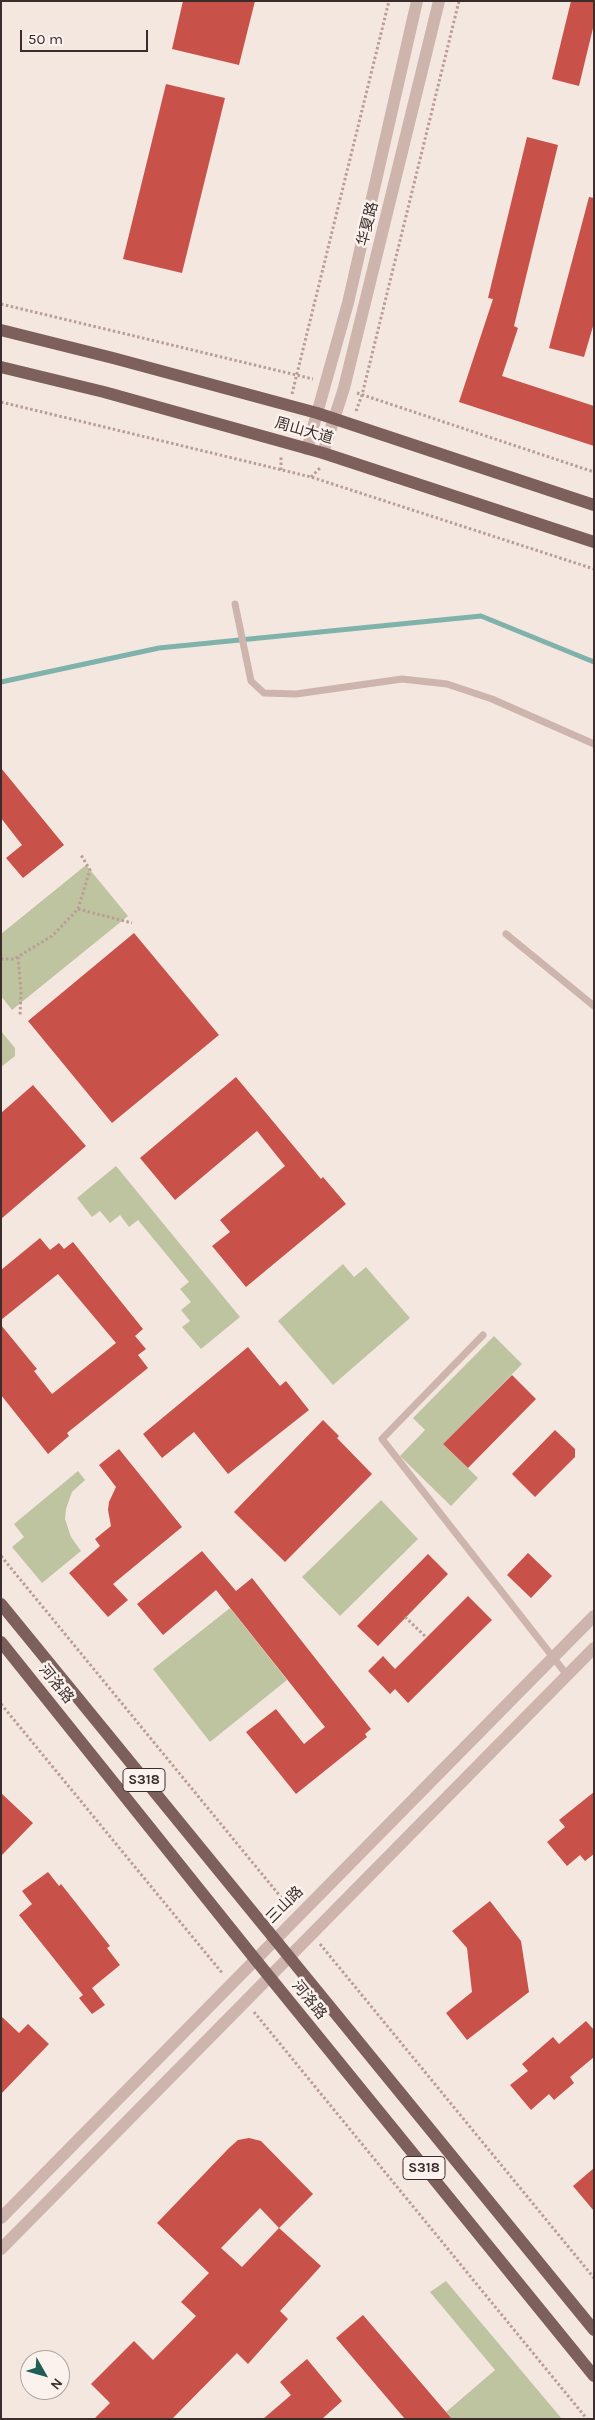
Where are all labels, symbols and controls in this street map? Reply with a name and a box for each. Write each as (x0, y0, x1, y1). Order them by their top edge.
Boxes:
scale bar (22, 20, 150, 52)
text: 50 m (28, 30, 63, 48)
street label: 华夏路 (354, 200, 382, 248)
street label: 周山大道 (273, 414, 335, 448)
street label: 河洛路 (35, 1661, 77, 1707)
road number: S318 (123, 1768, 165, 1792)
street label: 三山路 (263, 1883, 307, 1927)
street label: 河洛路 (288, 1977, 330, 2023)
road number: S318 (403, 2156, 445, 2180)
north arrow (20, 2350, 70, 2400)
text: N (47, 2375, 66, 2393)

